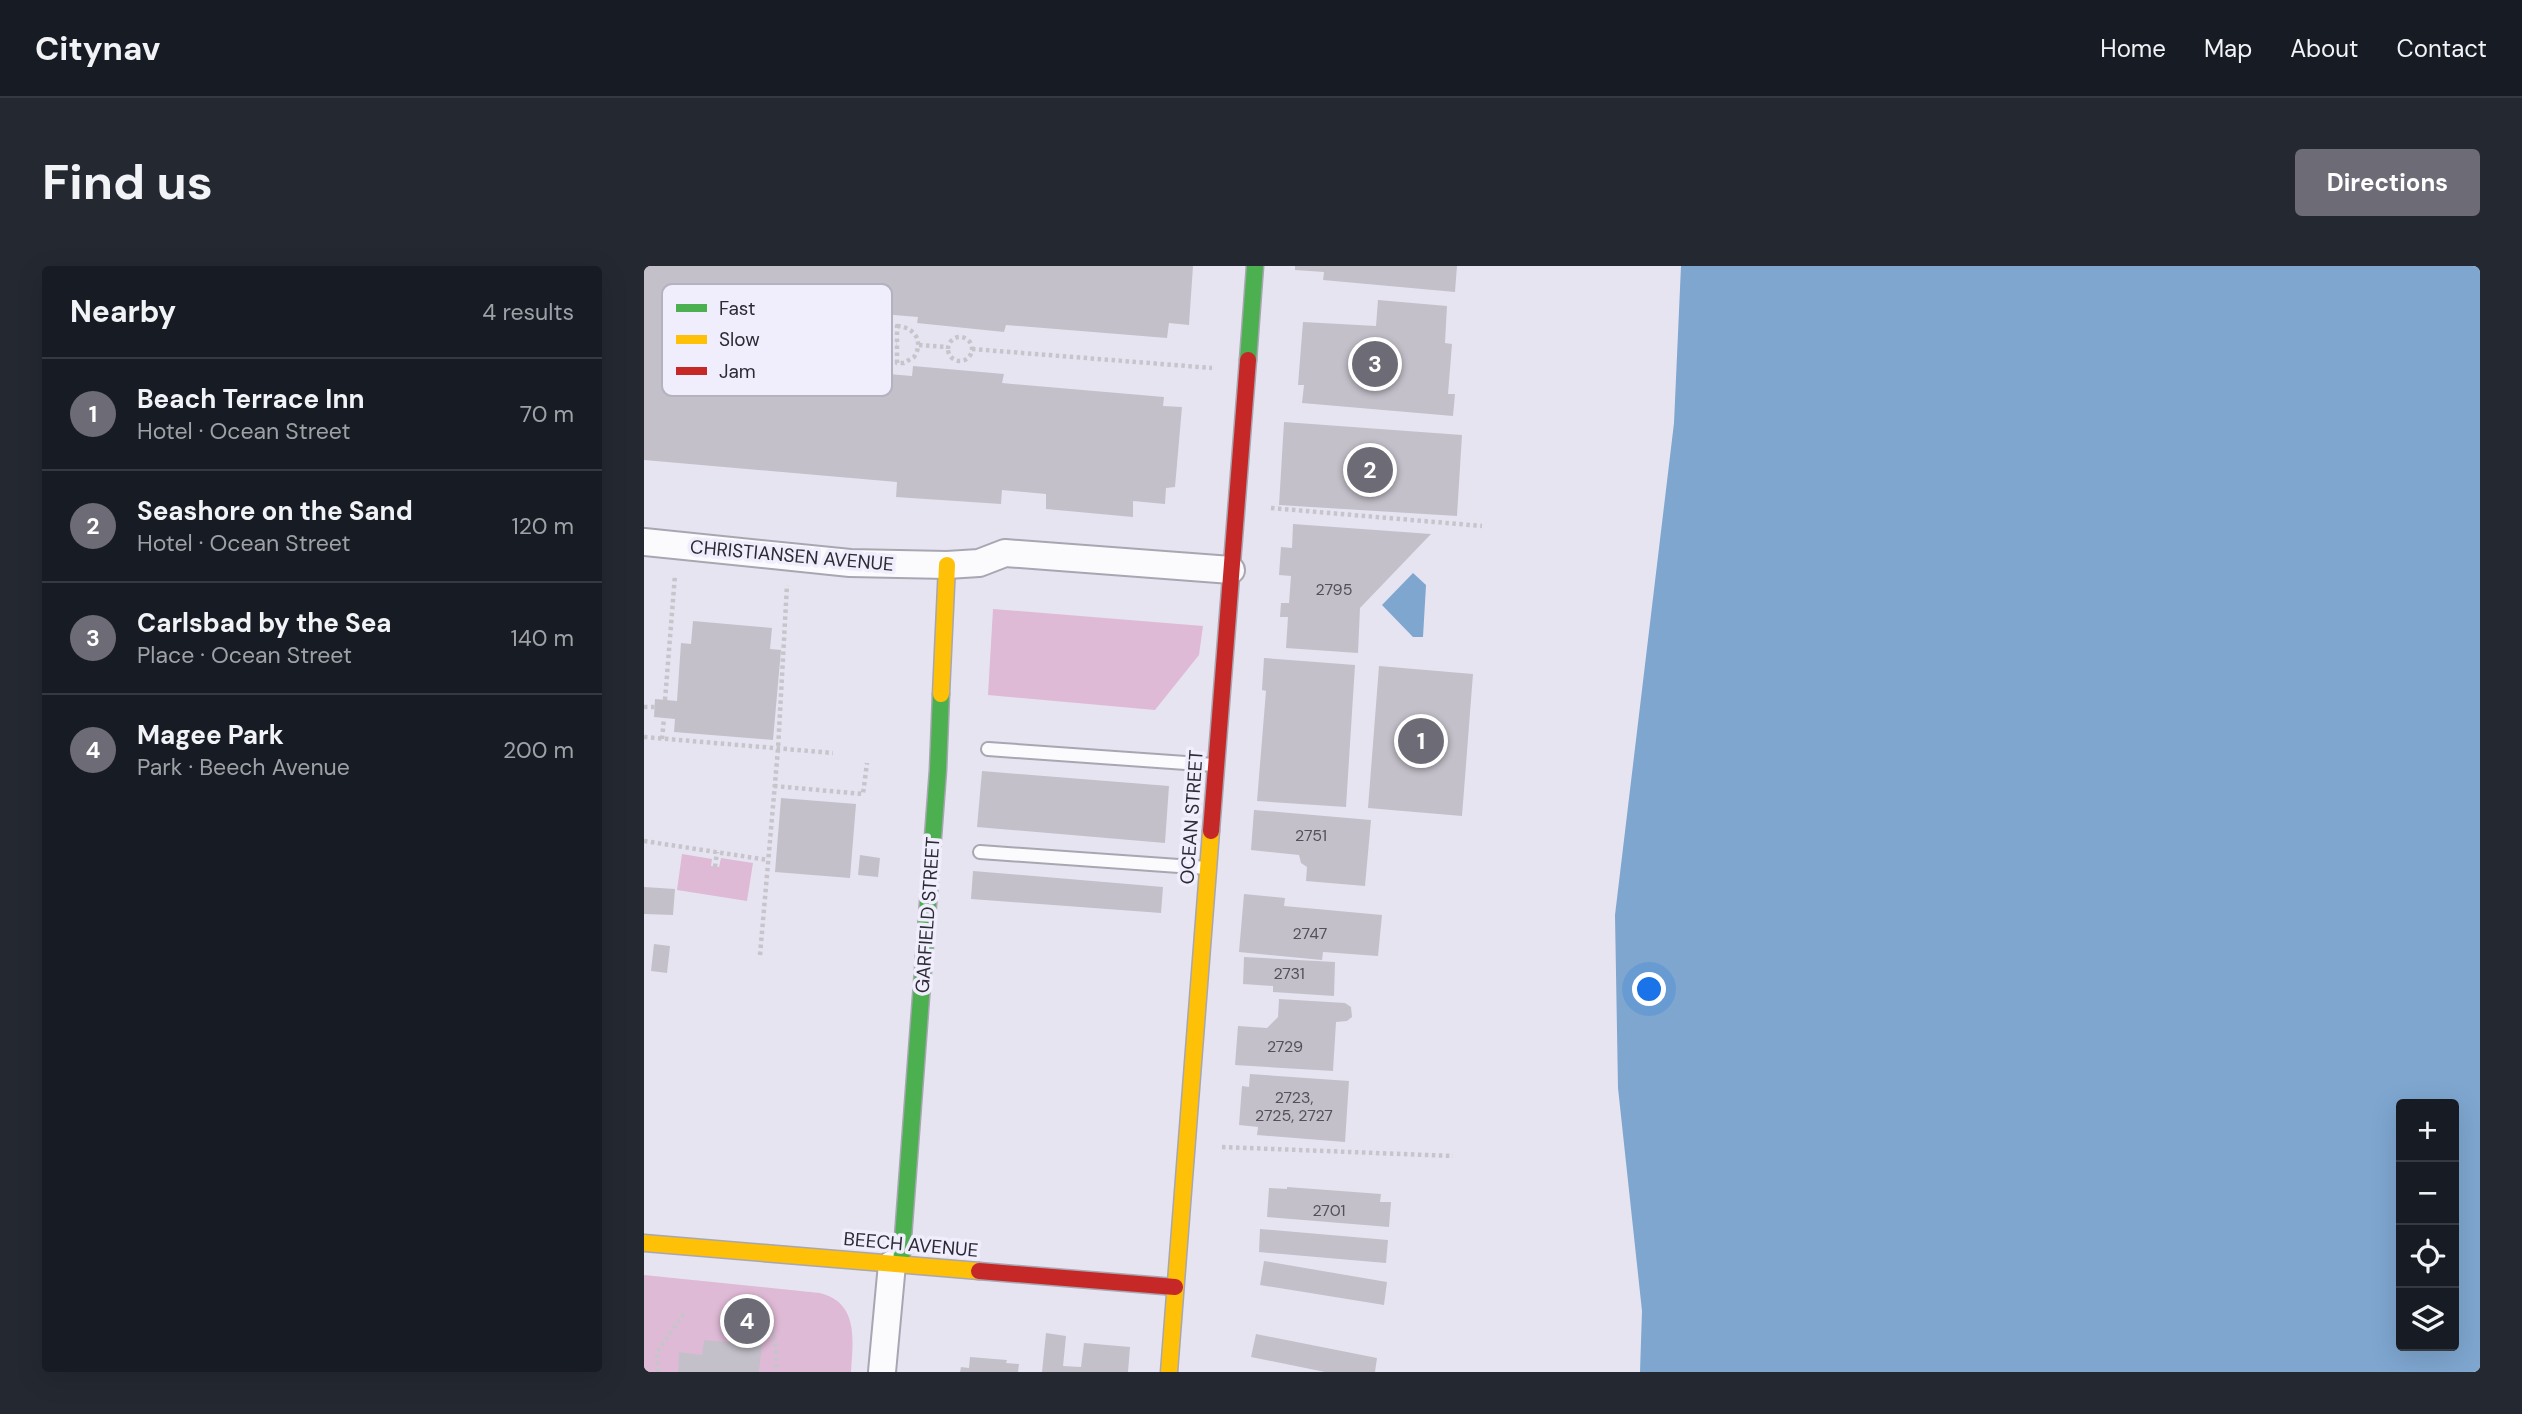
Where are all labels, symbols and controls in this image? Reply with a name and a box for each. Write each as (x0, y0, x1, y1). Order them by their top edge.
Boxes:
text: Citynav (35, 27, 160, 70)
text: Home (2100, 33, 2166, 64)
text: Map (2204, 33, 2252, 64)
text: About (2290, 33, 2359, 64)
text: Contact (2397, 33, 2487, 64)
button: Directions (2295, 149, 2480, 216)
text: Find us (42, 150, 213, 214)
legend (662, 284, 892, 396)
text: Nearby (70, 292, 176, 331)
text: Fast (719, 296, 755, 321)
text: 4 results (482, 297, 574, 327)
text: Slow (719, 327, 760, 352)
pin: 3 (1352, 338, 1398, 390)
text: Jam (719, 359, 756, 384)
text: Beach Terrace Inn (137, 382, 364, 416)
text: 1 (89, 399, 97, 429)
text: 70 m (520, 399, 574, 429)
text: Hotel · Ocean Street (137, 416, 351, 446)
pin: 2 (1347, 444, 1393, 496)
text: Seashore on the Sand (137, 494, 413, 528)
text: 2 (86, 511, 100, 541)
text: 120 m (511, 511, 574, 541)
text: Hotel · Ocean Street (137, 528, 351, 558)
street label: CHRISTIANSEN AVENUE (689, 534, 895, 577)
house number: 2795 (1316, 579, 1352, 600)
text: Carlsbad by the Sea (137, 606, 392, 640)
text: 3 (86, 623, 100, 653)
text: 140 m (511, 623, 574, 653)
text: Place · Ocean Street (137, 640, 352, 670)
pin: 1 (1398, 715, 1444, 767)
text: Magee Park (137, 718, 284, 752)
text: 4 (86, 735, 100, 765)
text: 200 m (503, 735, 574, 765)
street label: OCEAN STREET (1174, 749, 1209, 885)
text: Park · Beech Avenue (137, 752, 350, 782)
house number: 2751 (1295, 825, 1327, 846)
street label: GARFIELD STREET (910, 836, 945, 994)
house number: 2747 (1293, 923, 1327, 944)
house number: 2731 (1273, 963, 1305, 984)
your location (1632, 972, 1666, 1006)
house number: 2729 (1267, 1036, 1303, 1057)
house number: 2723, 2725, 2727 (1255, 1087, 1333, 1126)
map controls (2396, 1099, 2459, 1351)
button: + (2396, 1099, 2459, 1162)
button: − (2396, 1162, 2459, 1225)
house number: 2701 (1312, 1200, 1346, 1221)
button: locate (2396, 1225, 2459, 1288)
street label: BEECH AVENUE (843, 1226, 979, 1263)
button: layers (2396, 1288, 2459, 1351)
pin: 4 (724, 1295, 770, 1347)

